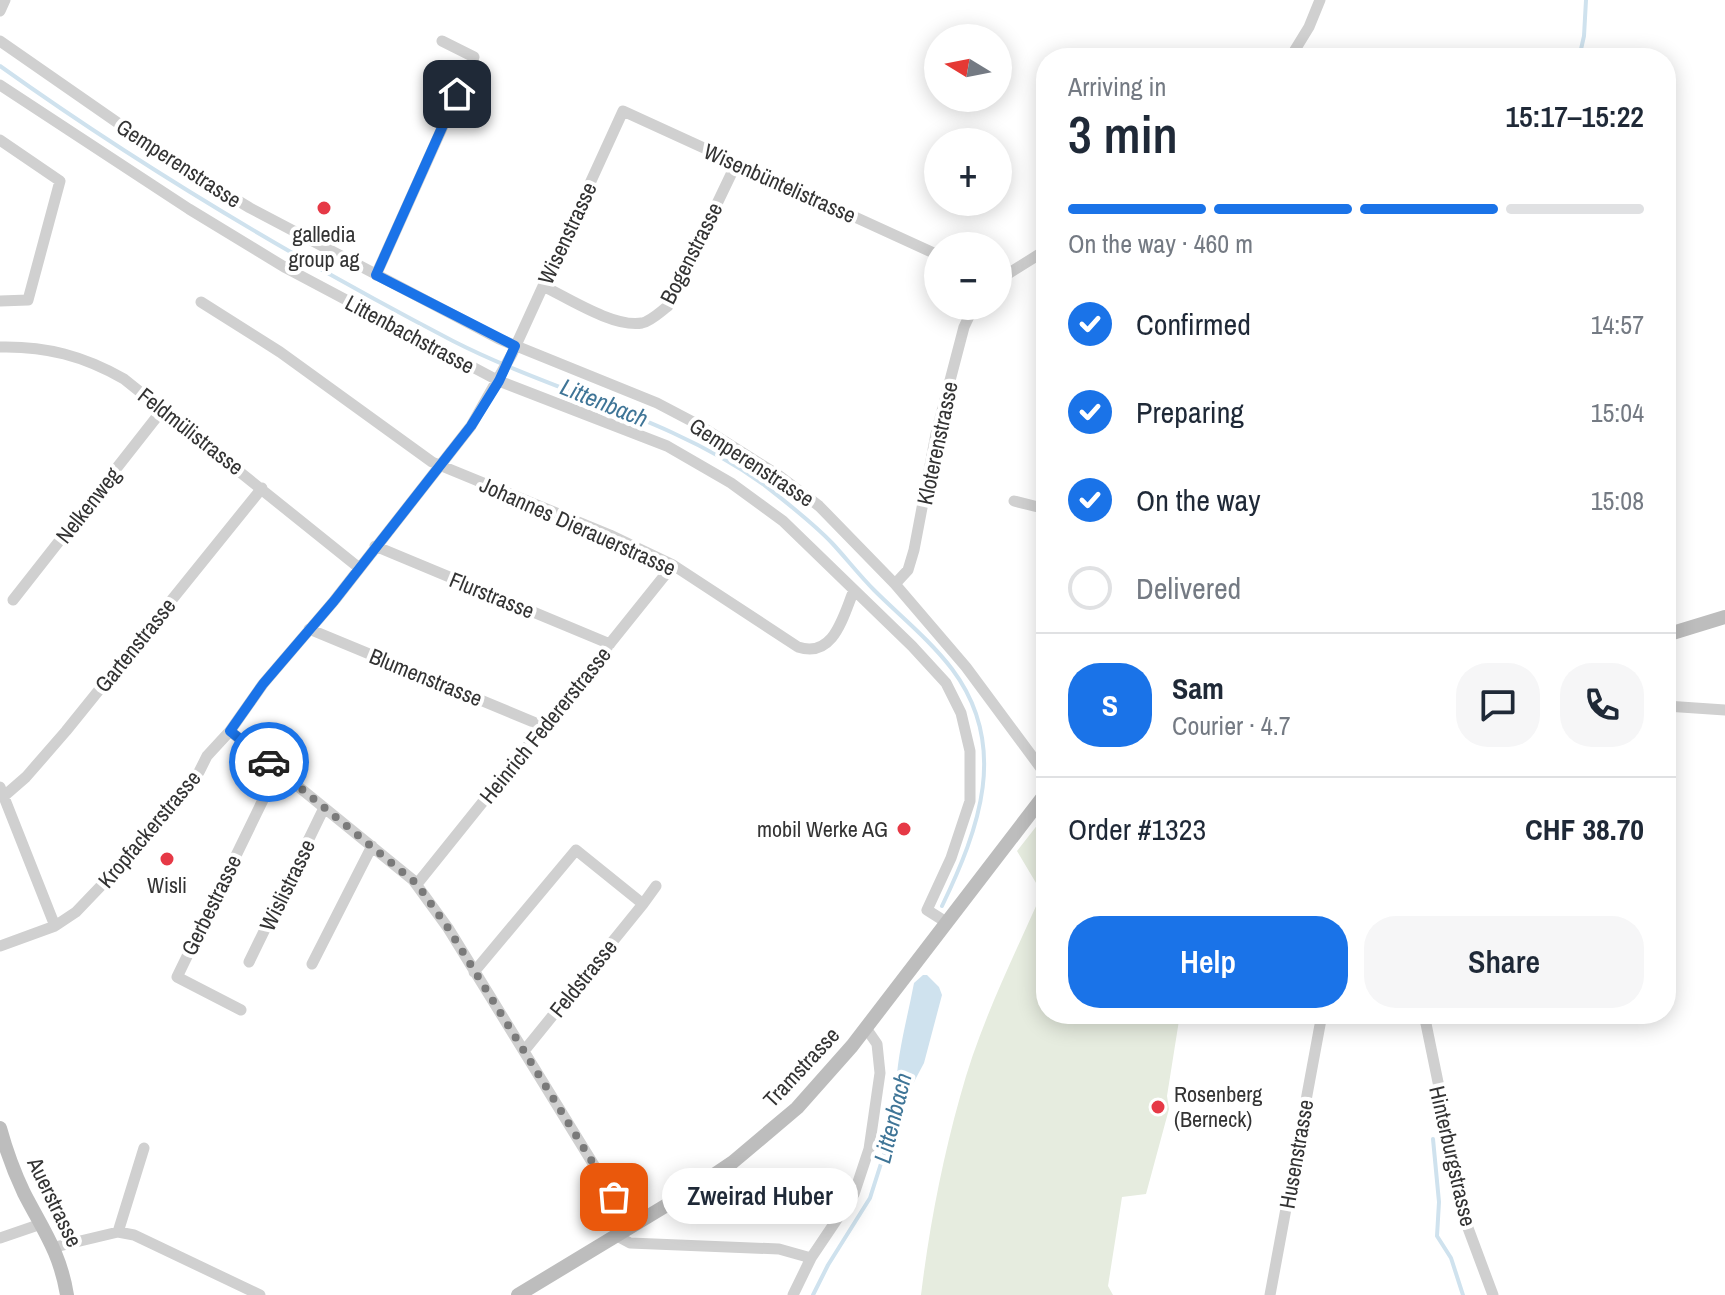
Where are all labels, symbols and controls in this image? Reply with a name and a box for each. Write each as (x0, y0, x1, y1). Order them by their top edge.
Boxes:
north arrow (924, 24, 1012, 112)
map controls (924, 24, 1012, 320)
pin (423, 60, 491, 128)
text: Arriving in (1068, 69, 1166, 104)
icon: home (435, 72, 479, 116)
text: 15:17–15:22 (1505, 96, 1644, 136)
text: 3 min (1068, 99, 1178, 169)
street label: Gemperenstrasse (111, 111, 247, 215)
button: + (924, 128, 1012, 216)
street label: Wisenbüntelistrasse (699, 136, 861, 230)
street label: Wisenstrasse (530, 177, 604, 289)
street label: Bogenstrasse (653, 197, 729, 309)
marker: galledia group ag (315, 199, 333, 217)
place label: galledia group ag (288, 219, 360, 274)
text: On the way · 460 m (1068, 226, 1253, 261)
button: − (924, 232, 1012, 320)
street label: Littenbachstrasse (340, 287, 480, 381)
icon: check (1068, 302, 1112, 346)
text: Confirmed (1136, 304, 1251, 344)
text: 14:57 (1591, 307, 1644, 342)
water label: Littenbach (556, 370, 653, 434)
street label: Kloterenstrasse (909, 379, 965, 507)
street label: Feldmülistrasse (132, 380, 250, 482)
icon: check (1068, 390, 1112, 434)
text: Preparing (1136, 392, 1244, 432)
text: 15:04 (1591, 395, 1644, 430)
street label: Gemperenstrasse (684, 410, 820, 514)
street label: Nelkenweg (49, 461, 127, 549)
street label: Johannes Dierauerstrasse (475, 469, 681, 583)
icon: check (1068, 478, 1112, 522)
text: On the way (1136, 480, 1260, 520)
text: 15:08 (1591, 483, 1644, 518)
street label: Flurstrasse (445, 564, 539, 626)
text: Delivered (1136, 568, 1241, 608)
street label: Gartenstrasse (88, 592, 182, 698)
street label: Heinrich Federerstrasse (472, 640, 618, 810)
street label: Blumenstrasse (365, 641, 487, 713)
button: chat (1456, 663, 1540, 747)
button: phone (1560, 663, 1644, 747)
text: Sam (1172, 668, 1224, 708)
text: S (1102, 685, 1118, 725)
text: Courier · 4.7 (1172, 708, 1291, 743)
courier (229, 722, 309, 802)
icon: car (247, 740, 291, 784)
street label: Kropfackerstrasse (91, 764, 207, 894)
text: Order #1323 (1068, 809, 1206, 849)
text: CHF 38.70 (1525, 809, 1644, 849)
place label: mobil Werke AG (757, 814, 888, 844)
marker: mobil Werke AG (895, 820, 913, 838)
street label: Wislistrasse (252, 834, 322, 936)
marker: Wisli (158, 850, 176, 868)
street label: Gerbestrasse (174, 850, 248, 960)
place label: Wisli (147, 870, 187, 900)
button: Help (1068, 916, 1348, 1008)
button: Share (1364, 916, 1644, 1008)
street label: Feldstrasse (542, 933, 624, 1023)
street label: Tramstrasse (756, 1020, 846, 1114)
water label: Littenbach (865, 1069, 919, 1166)
place label: Rosenberg (Berneck) (1174, 1079, 1262, 1134)
street label: Hinterburgstrasse (1422, 1083, 1484, 1229)
street label: Husenstrasse (1272, 1097, 1320, 1211)
marker: Rosenberg (Berneck) (1149, 1098, 1167, 1116)
street label: Auerstrasse (20, 1151, 90, 1252)
pin (580, 1163, 648, 1231)
callout: Zweirad Huber (662, 1169, 858, 1225)
icon: bag (592, 1175, 636, 1219)
text: Zweirad Huber (687, 1178, 833, 1213)

